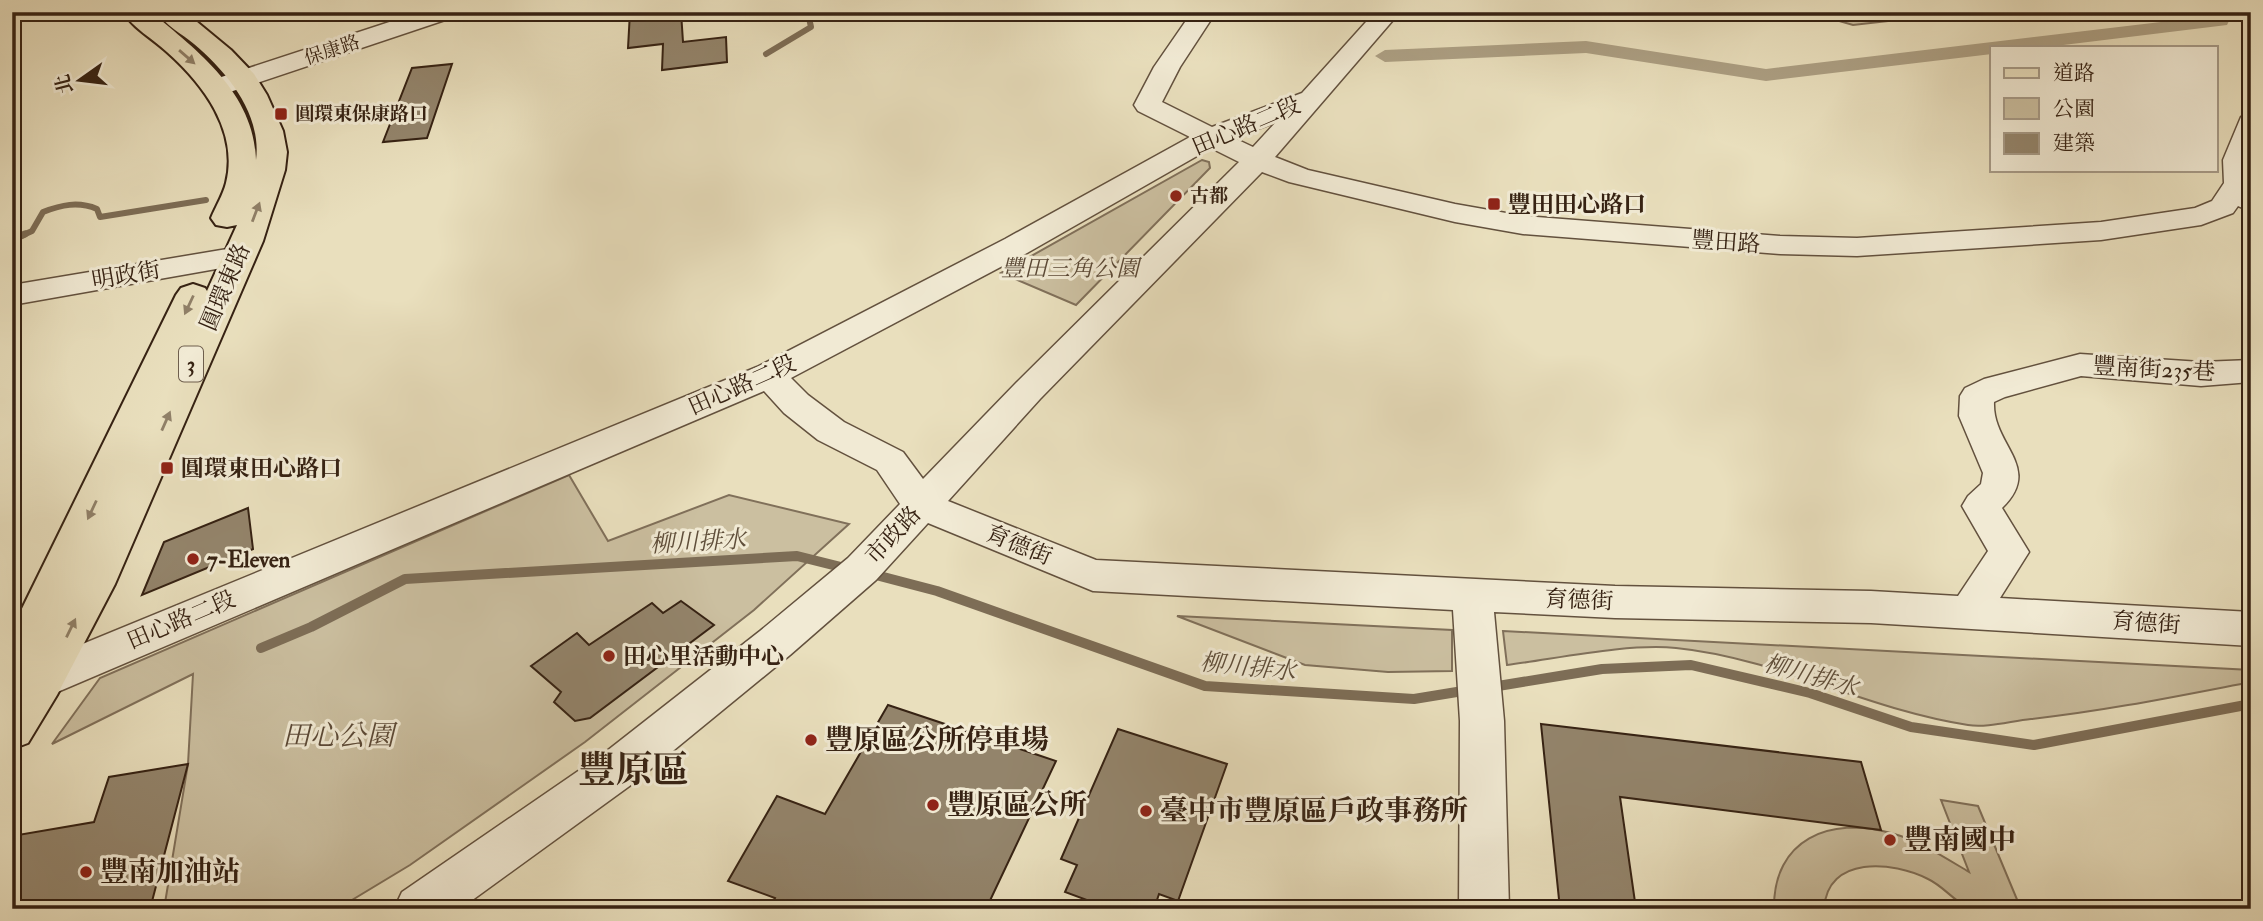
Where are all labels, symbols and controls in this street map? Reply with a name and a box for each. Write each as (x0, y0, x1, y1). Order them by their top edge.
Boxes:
street label: 保康路 (301, 30, 363, 70)
north arrow (46, 46, 116, 116)
legend (1990, 46, 2218, 172)
one-way arrow (178, 49, 196, 65)
text: 道路 (2053, 60, 2095, 87)
text: 北 (51, 72, 78, 96)
street label: 田心路二段 (1187, 90, 1305, 162)
text: 公園 (2053, 96, 2095, 123)
place label: 圓環東保康路口 (295, 102, 428, 126)
marker: 圓環東保康路口 (273, 106, 289, 122)
text: 建築 (2053, 130, 2095, 157)
place label: 古都 (1190, 184, 1228, 208)
marker: 古都 (1168, 188, 1184, 204)
place label: 豐田田心路口 (1508, 190, 1646, 219)
marker: 豐田田心路口 (1486, 196, 1502, 212)
one-way arrow (250, 202, 261, 223)
street label: 豐田路 (1691, 225, 1761, 259)
street label: 圓環東路 (194, 239, 256, 335)
park label: 豐田三角公園 (1001, 254, 1143, 283)
street label: 明政街 (90, 255, 162, 295)
one-way arrow (183, 295, 195, 315)
road number: 3 (179, 346, 203, 382)
street label: 田心路二段 (684, 348, 800, 422)
street label: 豐南街235巷 (2092, 351, 2216, 387)
one-way arrow (160, 411, 172, 431)
place label: 圓環東田心路口 (181, 454, 342, 483)
marker: 圓環東田心路口 (159, 460, 175, 476)
one-way arrow (86, 500, 97, 520)
street label: 市政路 (859, 500, 927, 570)
street label: 育德街 (982, 519, 1056, 571)
water label: 柳川排水 (649, 524, 749, 560)
place label: 7-Eleven (207, 545, 291, 574)
marker: 7-Eleven (185, 551, 201, 567)
street label: 田心路二段 (122, 584, 240, 656)
street label: 育德街 (1544, 584, 1614, 616)
street label: 育德街 (2111, 606, 2181, 640)
one-way arrow (66, 618, 77, 638)
place label: 田心里活動中心 (623, 642, 784, 671)
water label: 柳川排水 (1199, 647, 1299, 688)
marker: 田心里活動中心 (601, 648, 617, 664)
water label: 柳川排水 (1761, 648, 1863, 705)
park label: 田心公園 (282, 719, 398, 754)
place label: 豐原區公所停車場 (825, 723, 1049, 758)
marker: 豐原區公所停車場 (803, 732, 819, 748)
district label: 豐原區 (579, 747, 690, 794)
place label: 豐原區公所 (947, 788, 1087, 823)
place label: 臺中市豐原區戶政事務所 (1160, 794, 1468, 829)
marker: 豐原區公所 (925, 797, 941, 813)
marker: 臺中市豐原區戶政事務所 (1138, 803, 1154, 819)
place label: 豐南國中 (1904, 823, 2016, 858)
marker: 豐南國中 (1882, 832, 1898, 848)
place label: 豐南加油站 (100, 855, 240, 890)
marker: 豐南加油站 (78, 864, 94, 880)

